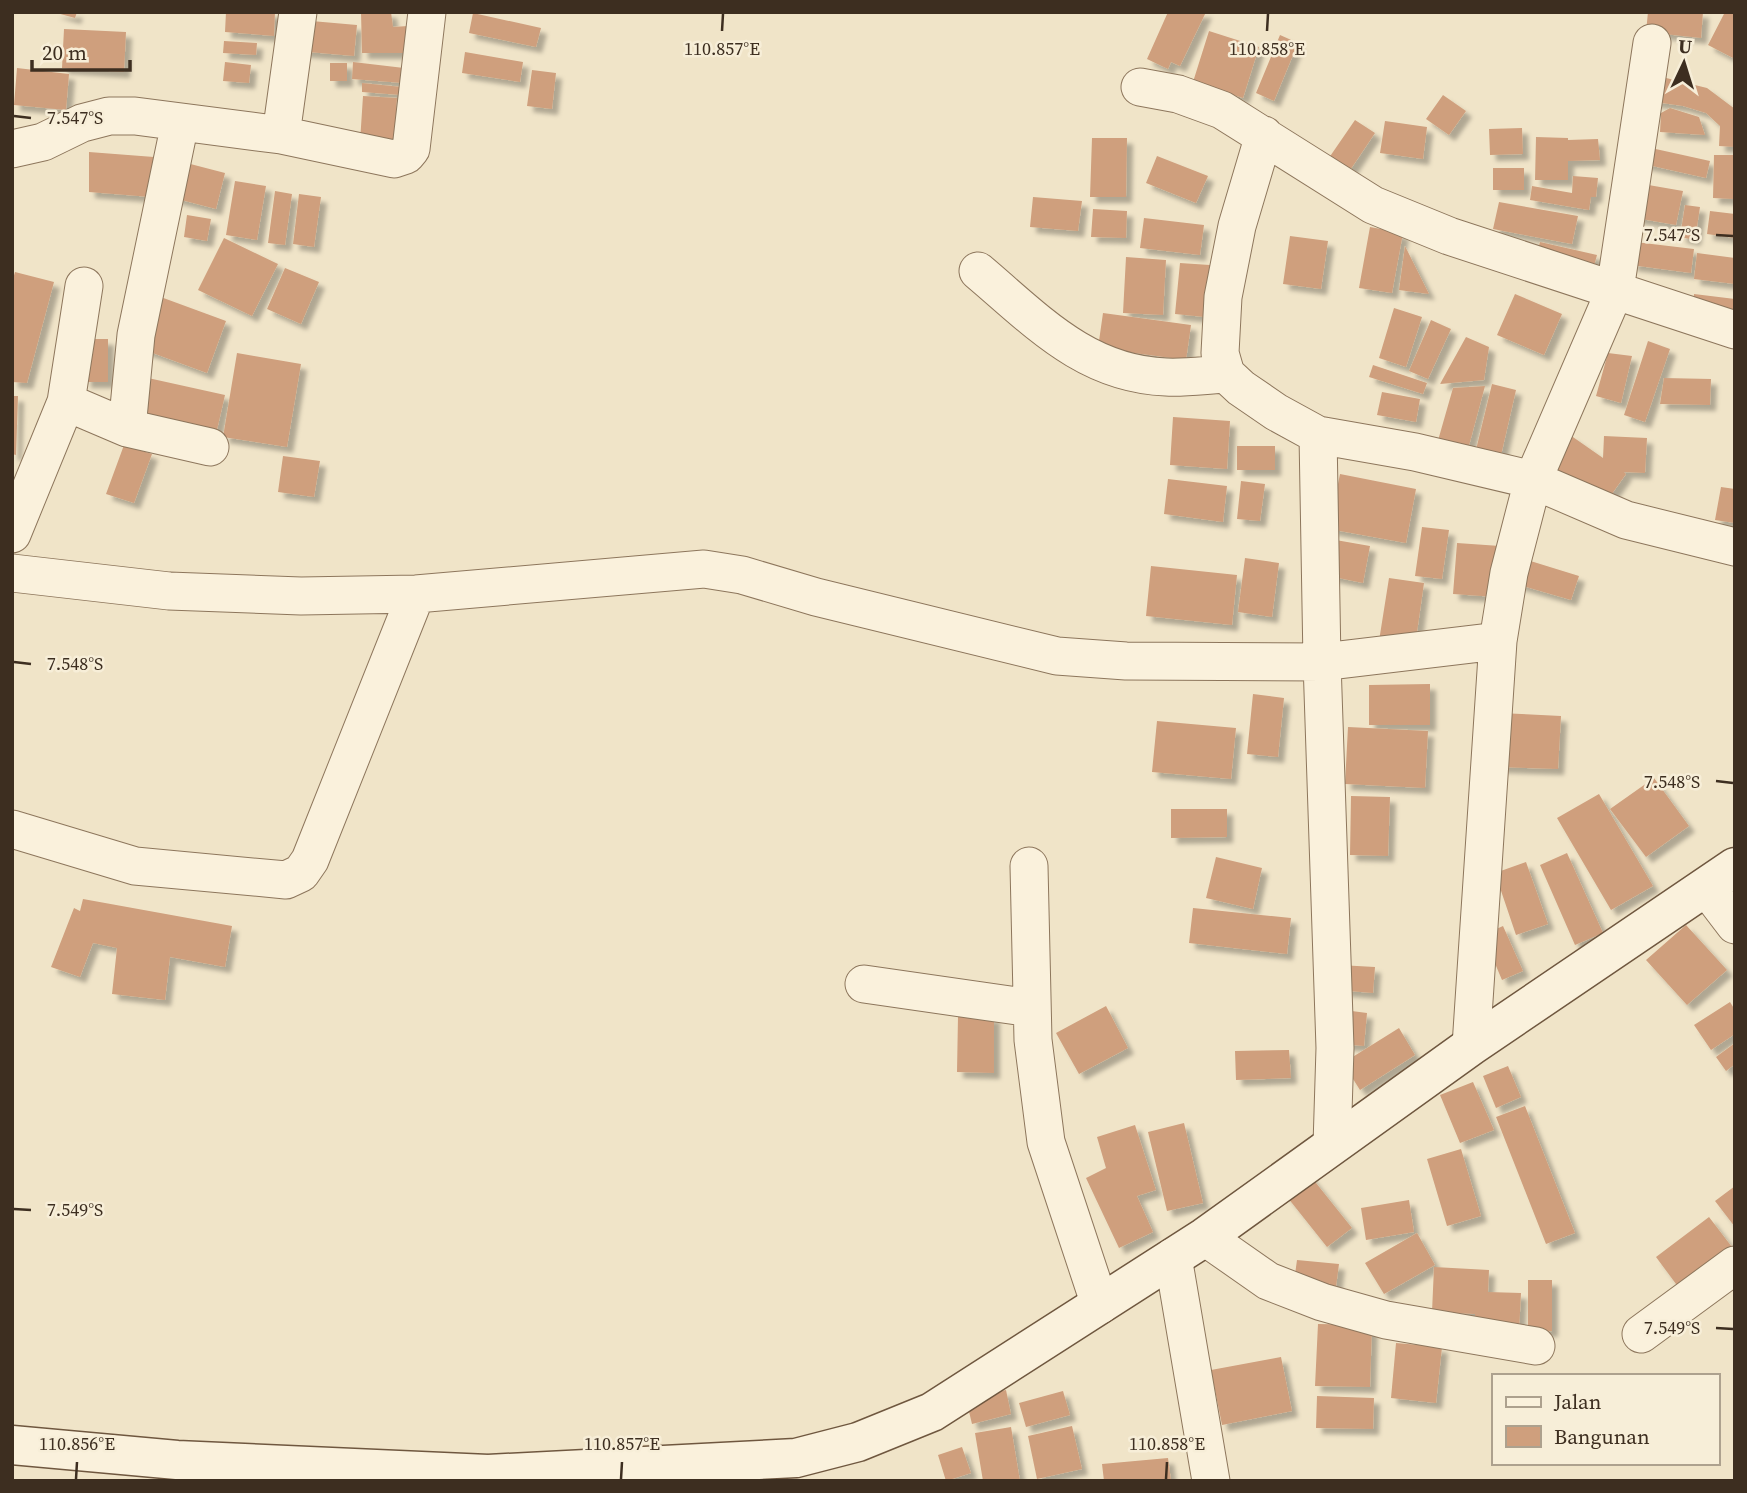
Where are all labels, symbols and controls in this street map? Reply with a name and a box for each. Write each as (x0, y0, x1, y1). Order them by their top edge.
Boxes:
scale bar (32, 28, 130, 72)
north arrow (1649, 28, 1719, 98)
text: U (1677, 33, 1693, 60)
text: 110.857°E (684, 36, 760, 61)
text: 110.858°E (1229, 36, 1305, 61)
text: 20 m (42, 38, 87, 67)
text: 7.547°S (47, 105, 103, 130)
text: 7.547°S (1644, 222, 1700, 247)
text: 7.548°S (47, 651, 103, 676)
text: 7.548°S (1644, 769, 1700, 794)
text: 7.549°S (47, 1197, 103, 1222)
text: 7.549°S (1644, 1315, 1700, 1340)
legend (1492, 1374, 1719, 1465)
text: Jalan (1553, 1387, 1602, 1416)
text: Bangunan (1554, 1422, 1650, 1451)
text: 110.856°E (39, 1431, 115, 1456)
text: 110.857°E (584, 1431, 660, 1456)
text: 110.858°E (1129, 1431, 1205, 1456)

